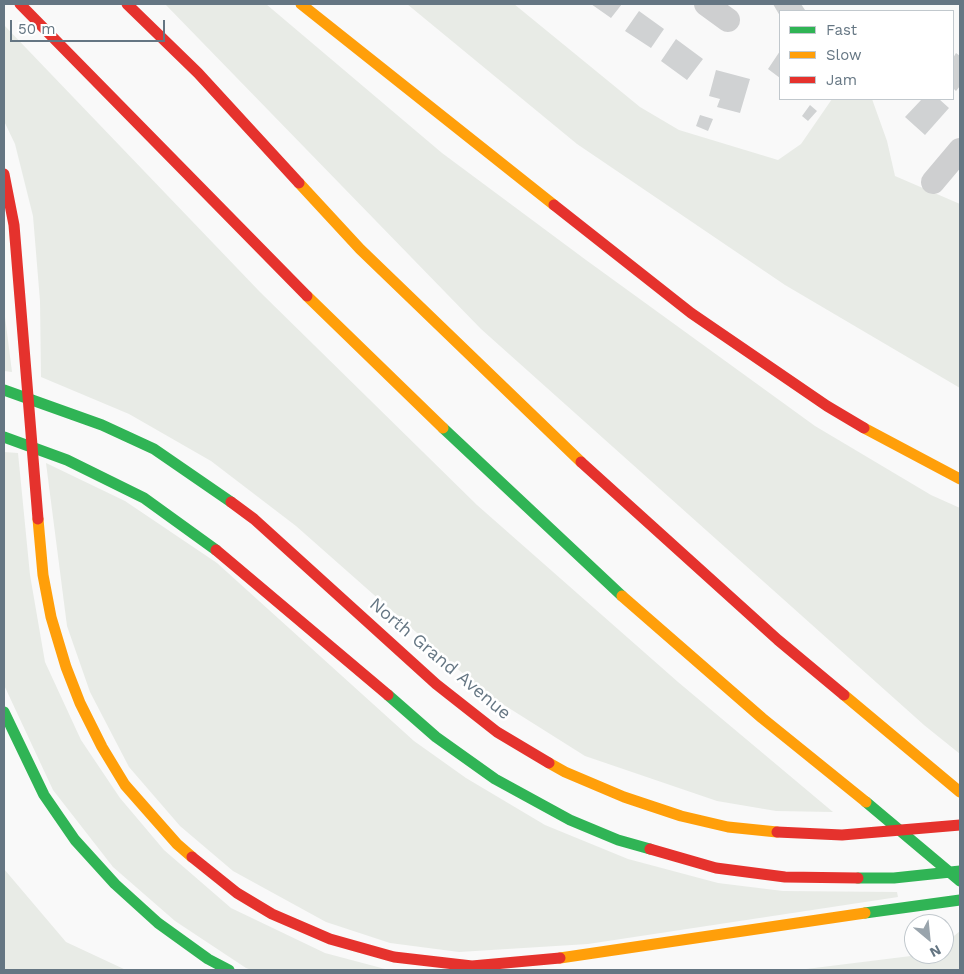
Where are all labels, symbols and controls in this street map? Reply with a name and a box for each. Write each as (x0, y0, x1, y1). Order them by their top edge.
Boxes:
scale bar (12, 10, 168, 42)
legend (779, 10, 954, 100)
text: 50 m (18, 20, 55, 38)
text: Fast (826, 21, 857, 39)
text: Slow (826, 46, 862, 64)
text: Jam (826, 71, 857, 89)
street label: North Grand Avenue (365, 594, 515, 724)
north arrow (904, 914, 954, 964)
text: N (927, 942, 944, 961)

